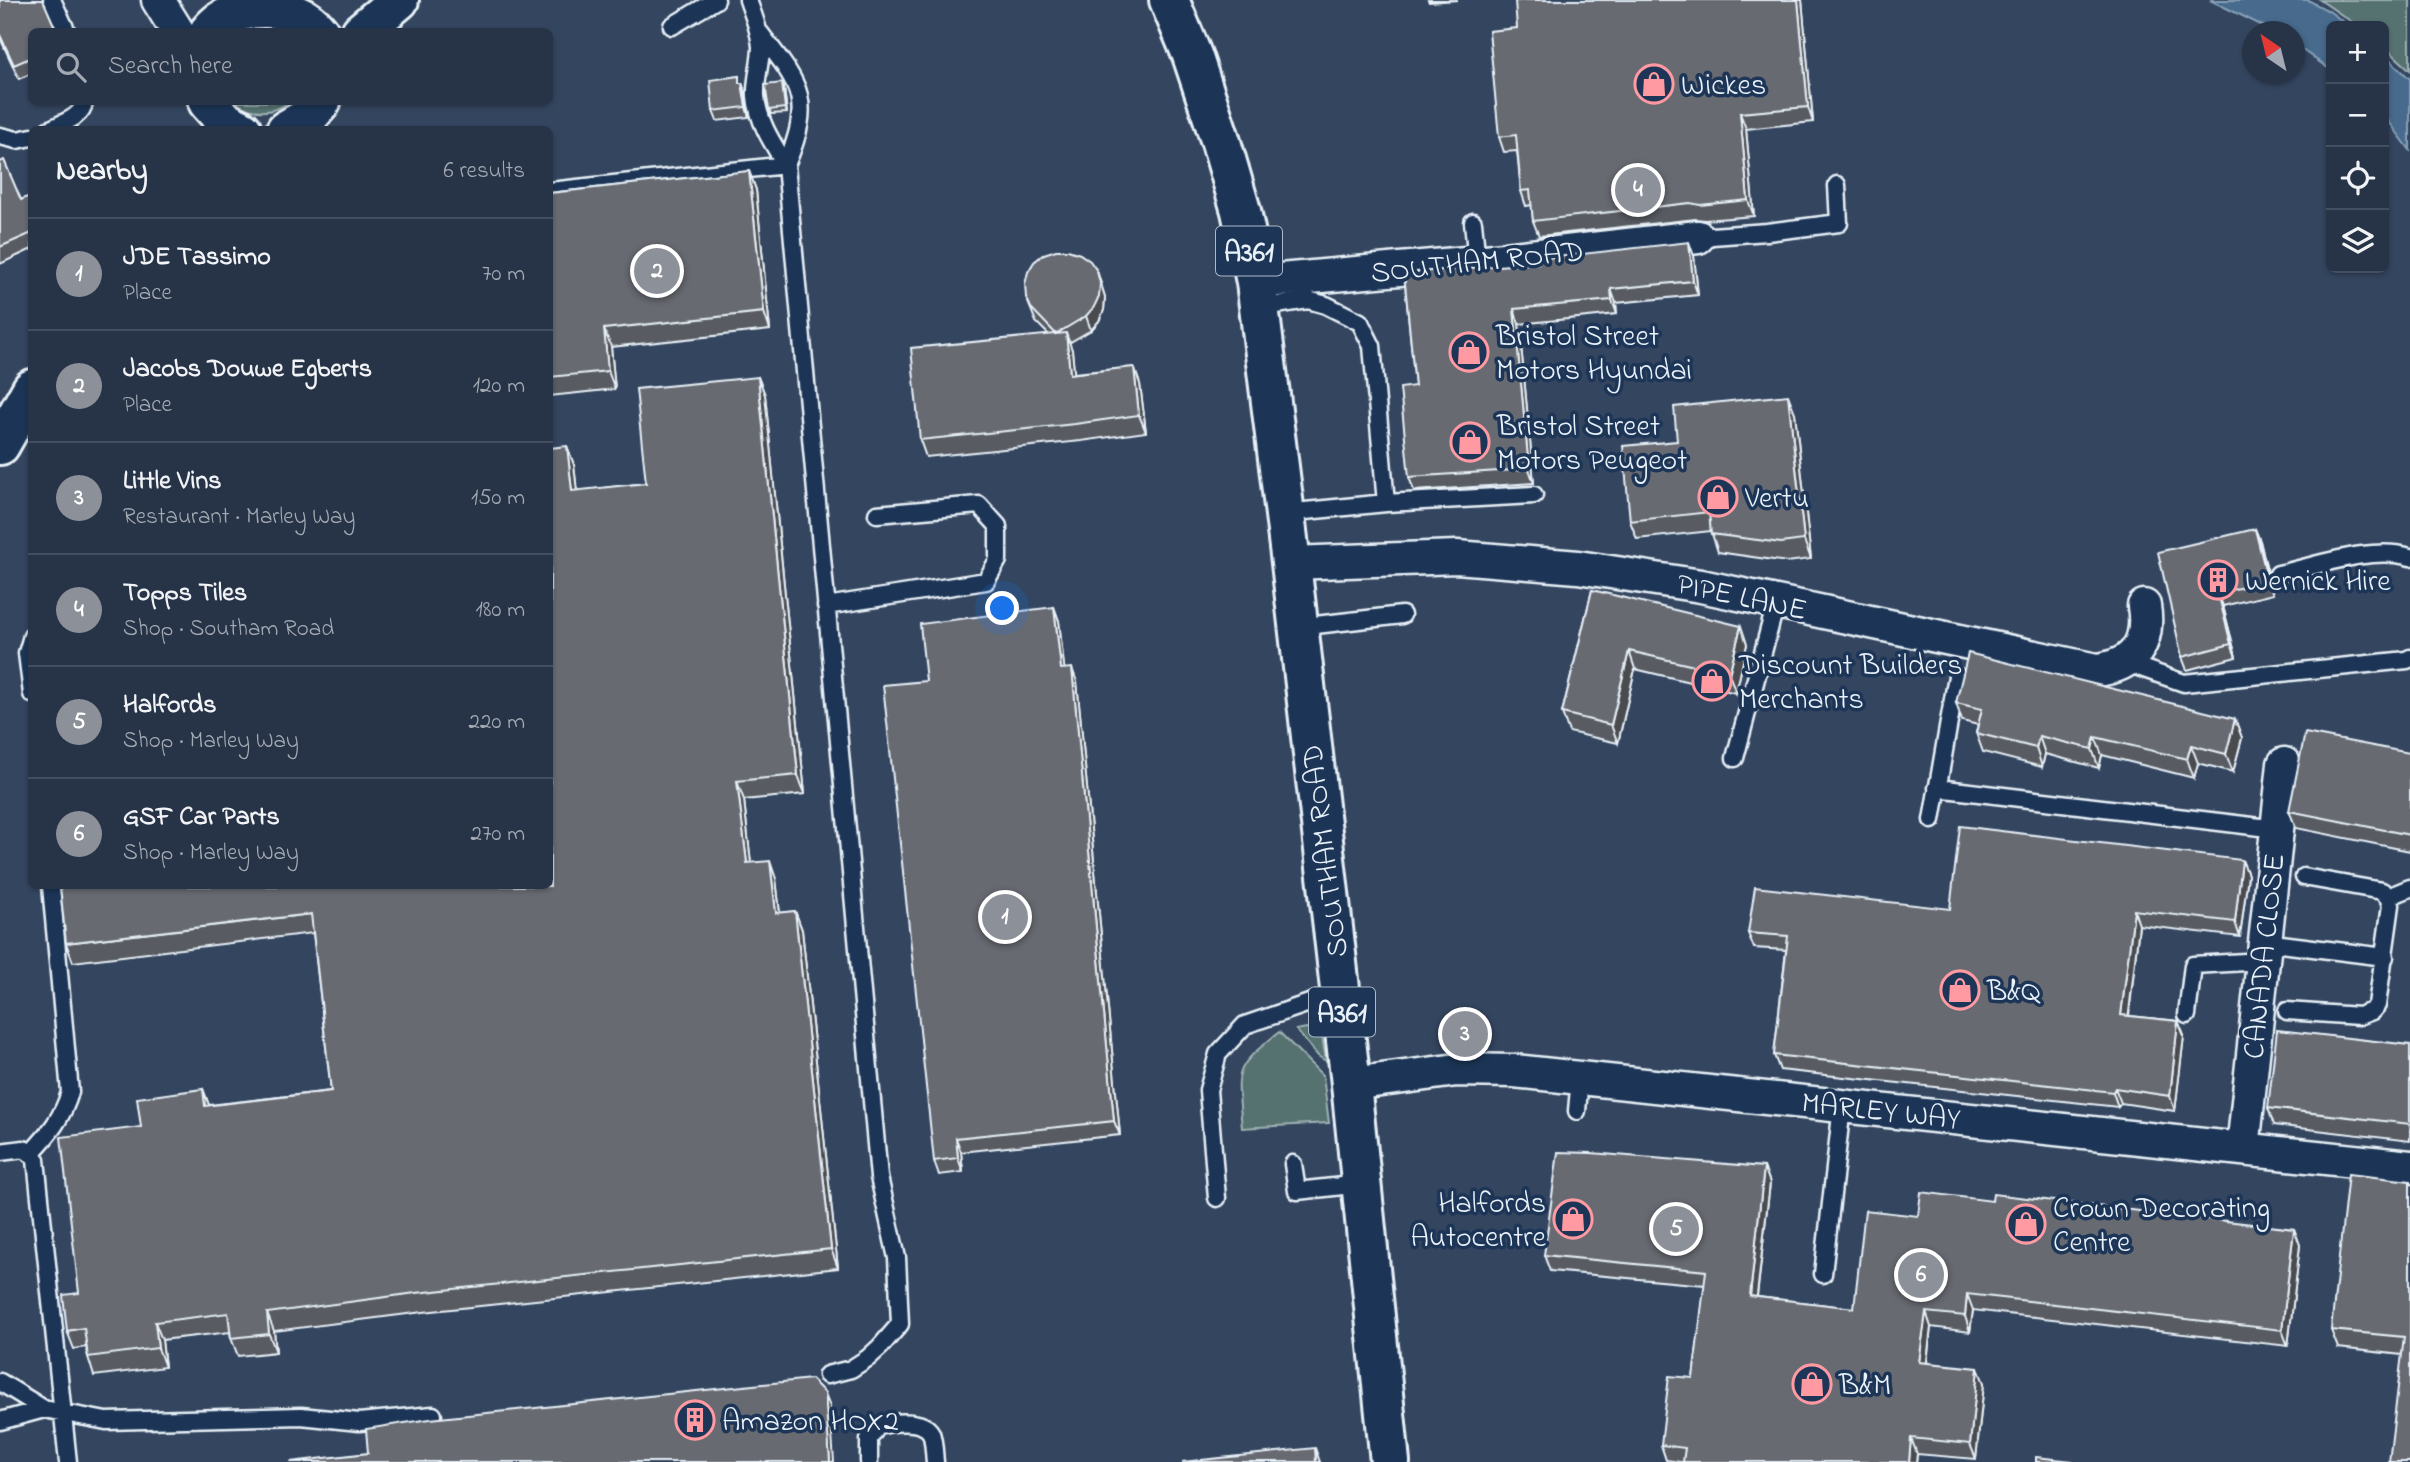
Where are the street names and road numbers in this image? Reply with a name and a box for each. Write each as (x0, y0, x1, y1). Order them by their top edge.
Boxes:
road number: A361 (1216, 226, 1282, 276)
street label: SOUTHAM ROAD (1369, 231, 1586, 297)
street label: PIPE LANE (1672, 564, 1810, 634)
street label: SOUTHAM ROAD (1292, 742, 1362, 959)
street label: CANADA CLOSE (2233, 851, 2299, 1061)
road number: A361 (1309, 988, 1375, 1036)
street label: MARLEY WAY (1799, 1083, 1962, 1143)

